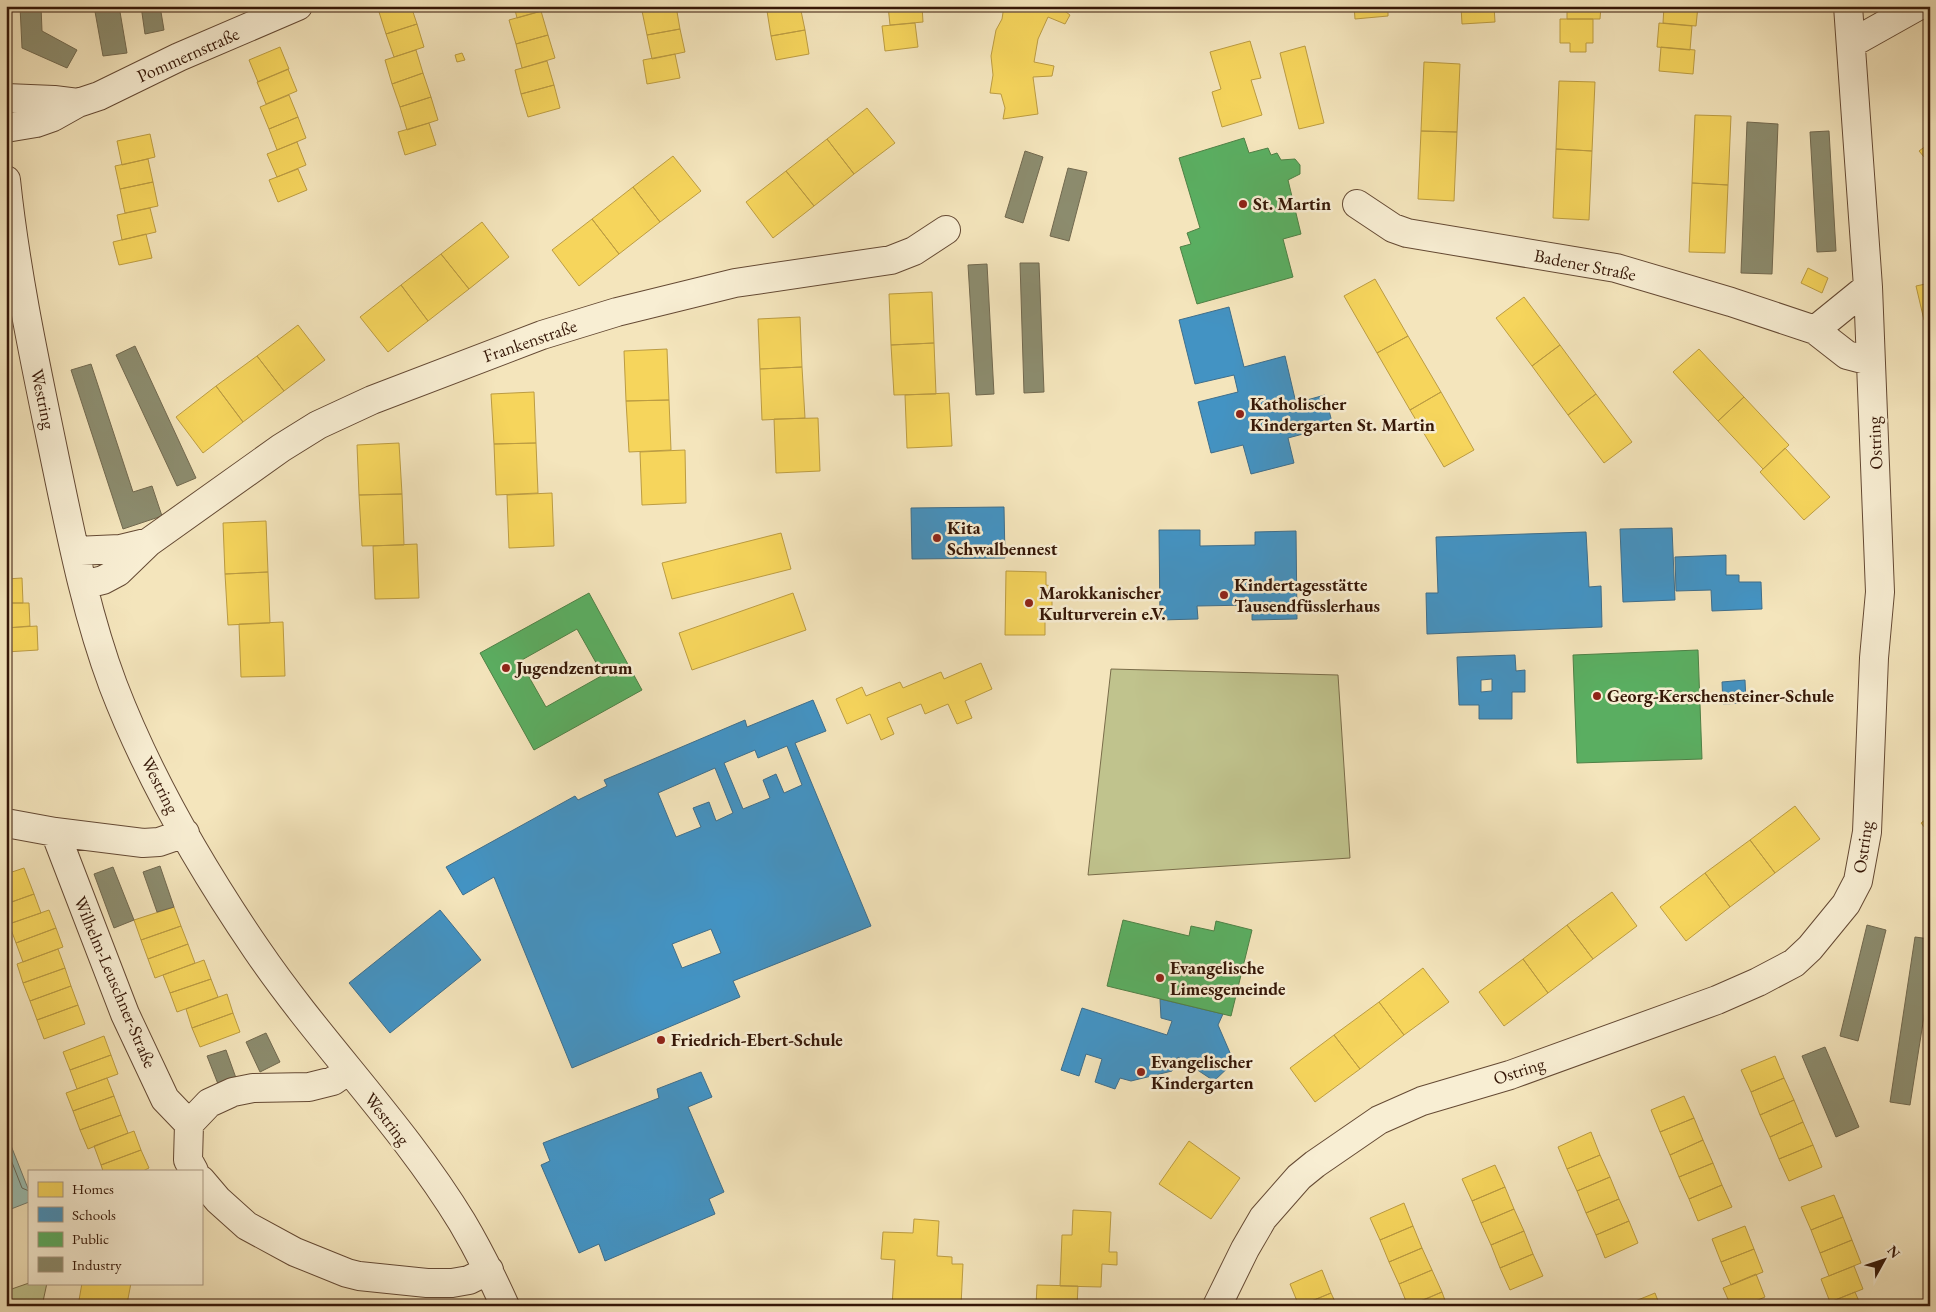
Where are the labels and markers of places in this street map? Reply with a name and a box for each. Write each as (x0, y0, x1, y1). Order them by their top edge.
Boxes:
place label: St. Martin (1253, 192, 1331, 215)
marker: St. Martin (1237, 198, 1249, 210)
place label: Katholischer Kindergarten St. Martin (1250, 392, 1435, 436)
marker: Katholischer Kindergarten St. Martin (1234, 408, 1246, 420)
place label: Kita Schwalbennest (947, 516, 1058, 560)
marker: Kita Schwalbennest (931, 532, 943, 544)
place label: Kindertagesstätte Tausendfüsslerhaus (1234, 573, 1380, 617)
place label: Marokkanischer Kulturverein e.V. (1039, 581, 1166, 625)
marker: Kindertagesstätte Tausendfüsslerhaus (1218, 589, 1230, 601)
marker: Marokkanischer Kulturverein e.V. (1023, 597, 1035, 609)
place label: Jugendzentrum (514, 656, 633, 679)
marker: Jugendzentrum (500, 662, 512, 674)
place label: Georg-Kerschensteiner-Schule (1607, 684, 1834, 707)
marker: Georg-Kerschensteiner-Schule (1591, 690, 1603, 702)
place label: Evangelische Limesgemeinde (1170, 956, 1286, 1000)
marker: Evangelische Limesgemeinde (1154, 972, 1166, 984)
place label: Friedrich-Ebert-Schule (671, 1028, 843, 1051)
marker: Friedrich-Ebert-Schule (655, 1034, 667, 1046)
place label: Evangelischer Kindergarten (1151, 1050, 1254, 1094)
marker: Evangelischer Kindergarten (1135, 1066, 1147, 1078)

